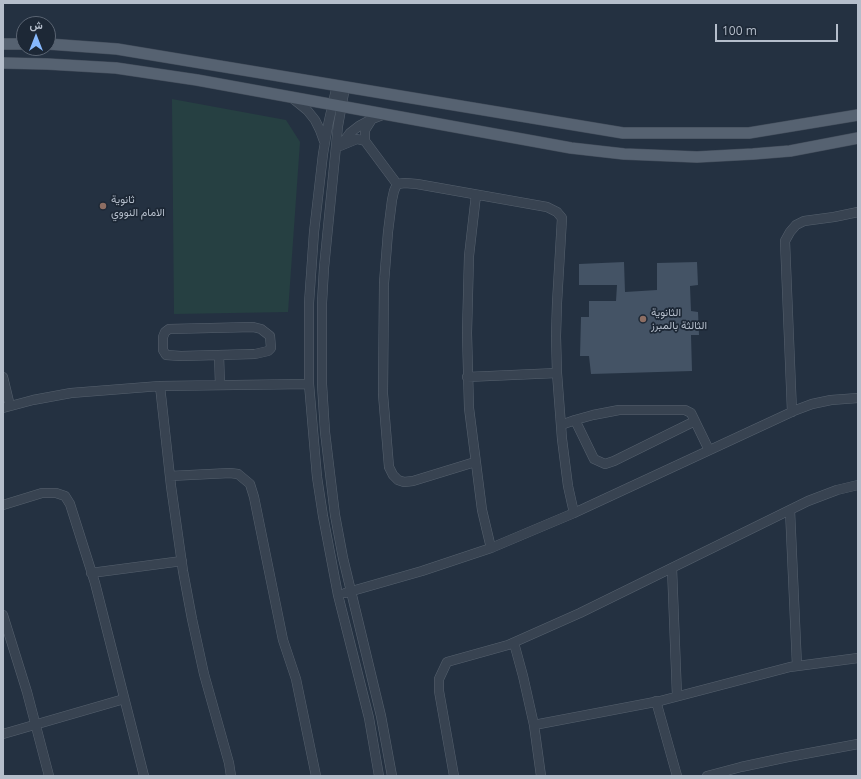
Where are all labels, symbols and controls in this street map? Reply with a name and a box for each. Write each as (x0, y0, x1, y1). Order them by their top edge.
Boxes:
north arrow (16, 16, 56, 56)
scale bar (717, 16, 840, 42)
text: ش (29, 17, 43, 32)
text: 100 m (722, 22, 757, 39)
place label: ثانوية الامام النووي (111, 193, 165, 219)
marker: ثانوية الامام النووي (98, 201, 108, 211)
place label: الثانوية الثالثة بالمبرز (651, 306, 707, 332)
marker: الثانوية الثالثة بالمبرز (638, 314, 648, 324)

